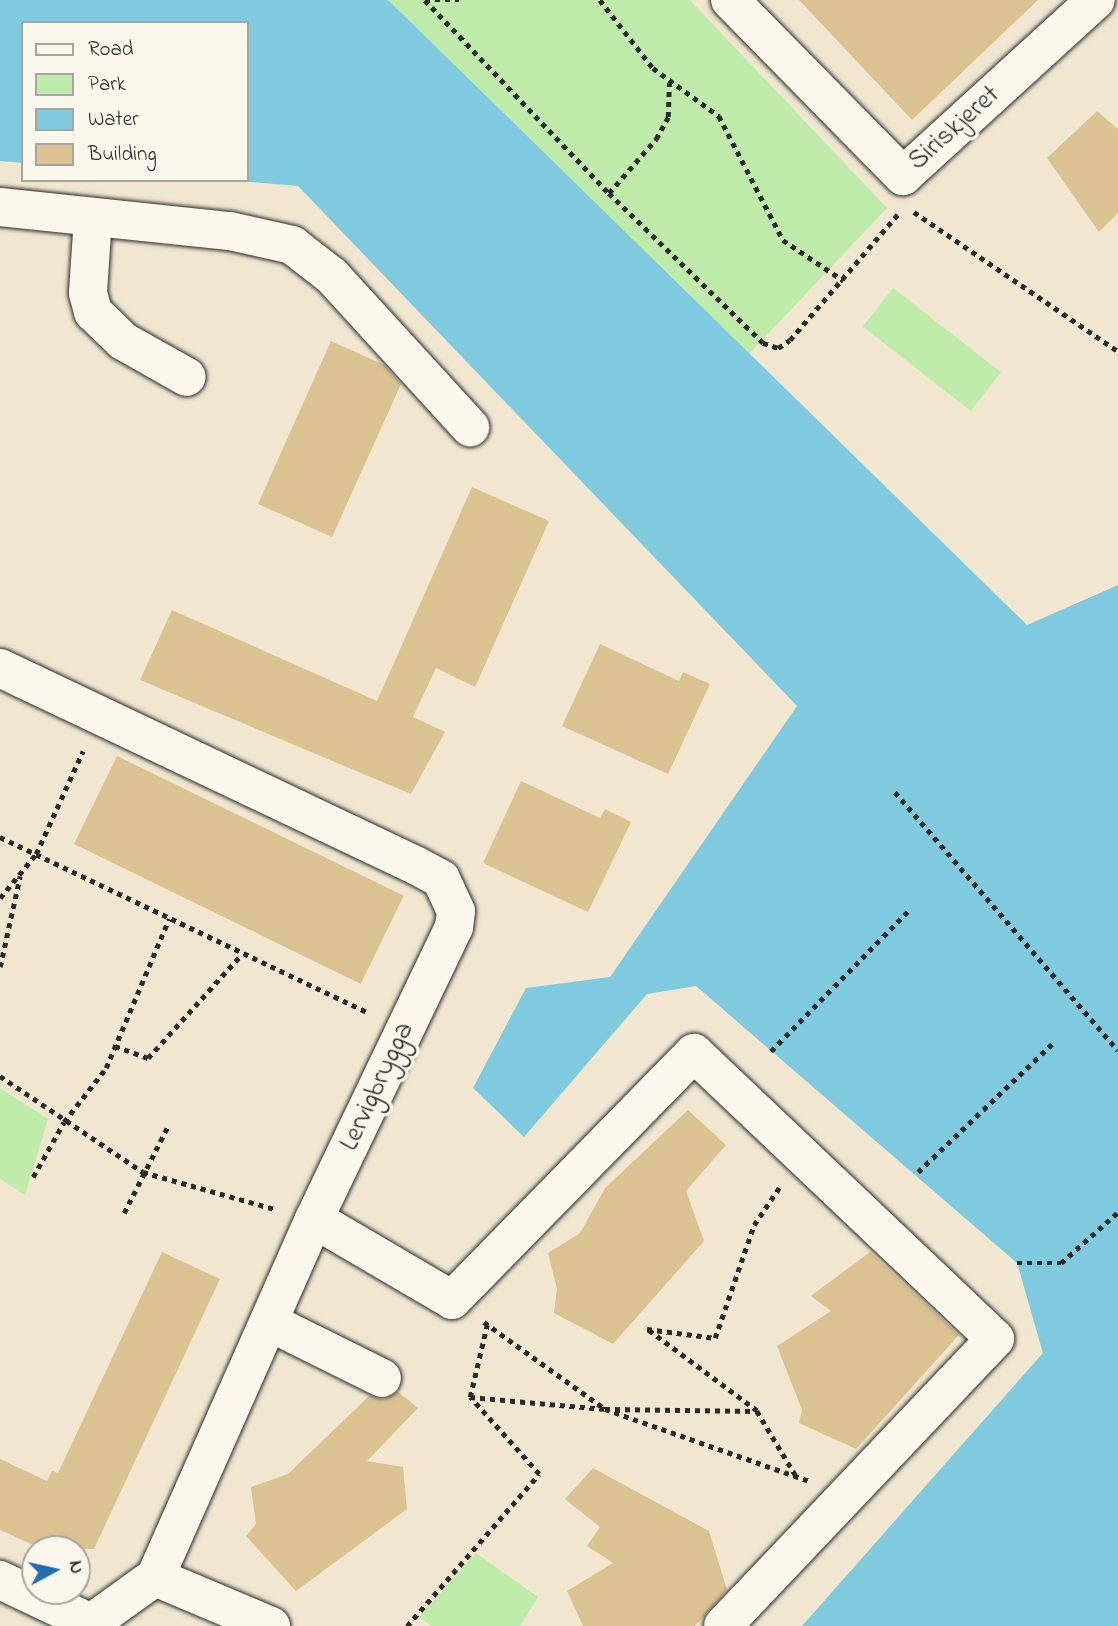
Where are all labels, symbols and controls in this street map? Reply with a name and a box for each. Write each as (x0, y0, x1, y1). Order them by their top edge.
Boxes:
legend (21, 21, 248, 182)
text: Road (88, 35, 134, 65)
text: Park (88, 70, 126, 100)
street label: Siriskjeret (902, 79, 1008, 179)
text: Water (88, 105, 139, 135)
text: Building (88, 140, 157, 170)
street label: Lervigbrygga (334, 1017, 422, 1157)
north arrow (21, 1535, 91, 1605)
text: N (61, 1559, 90, 1576)

